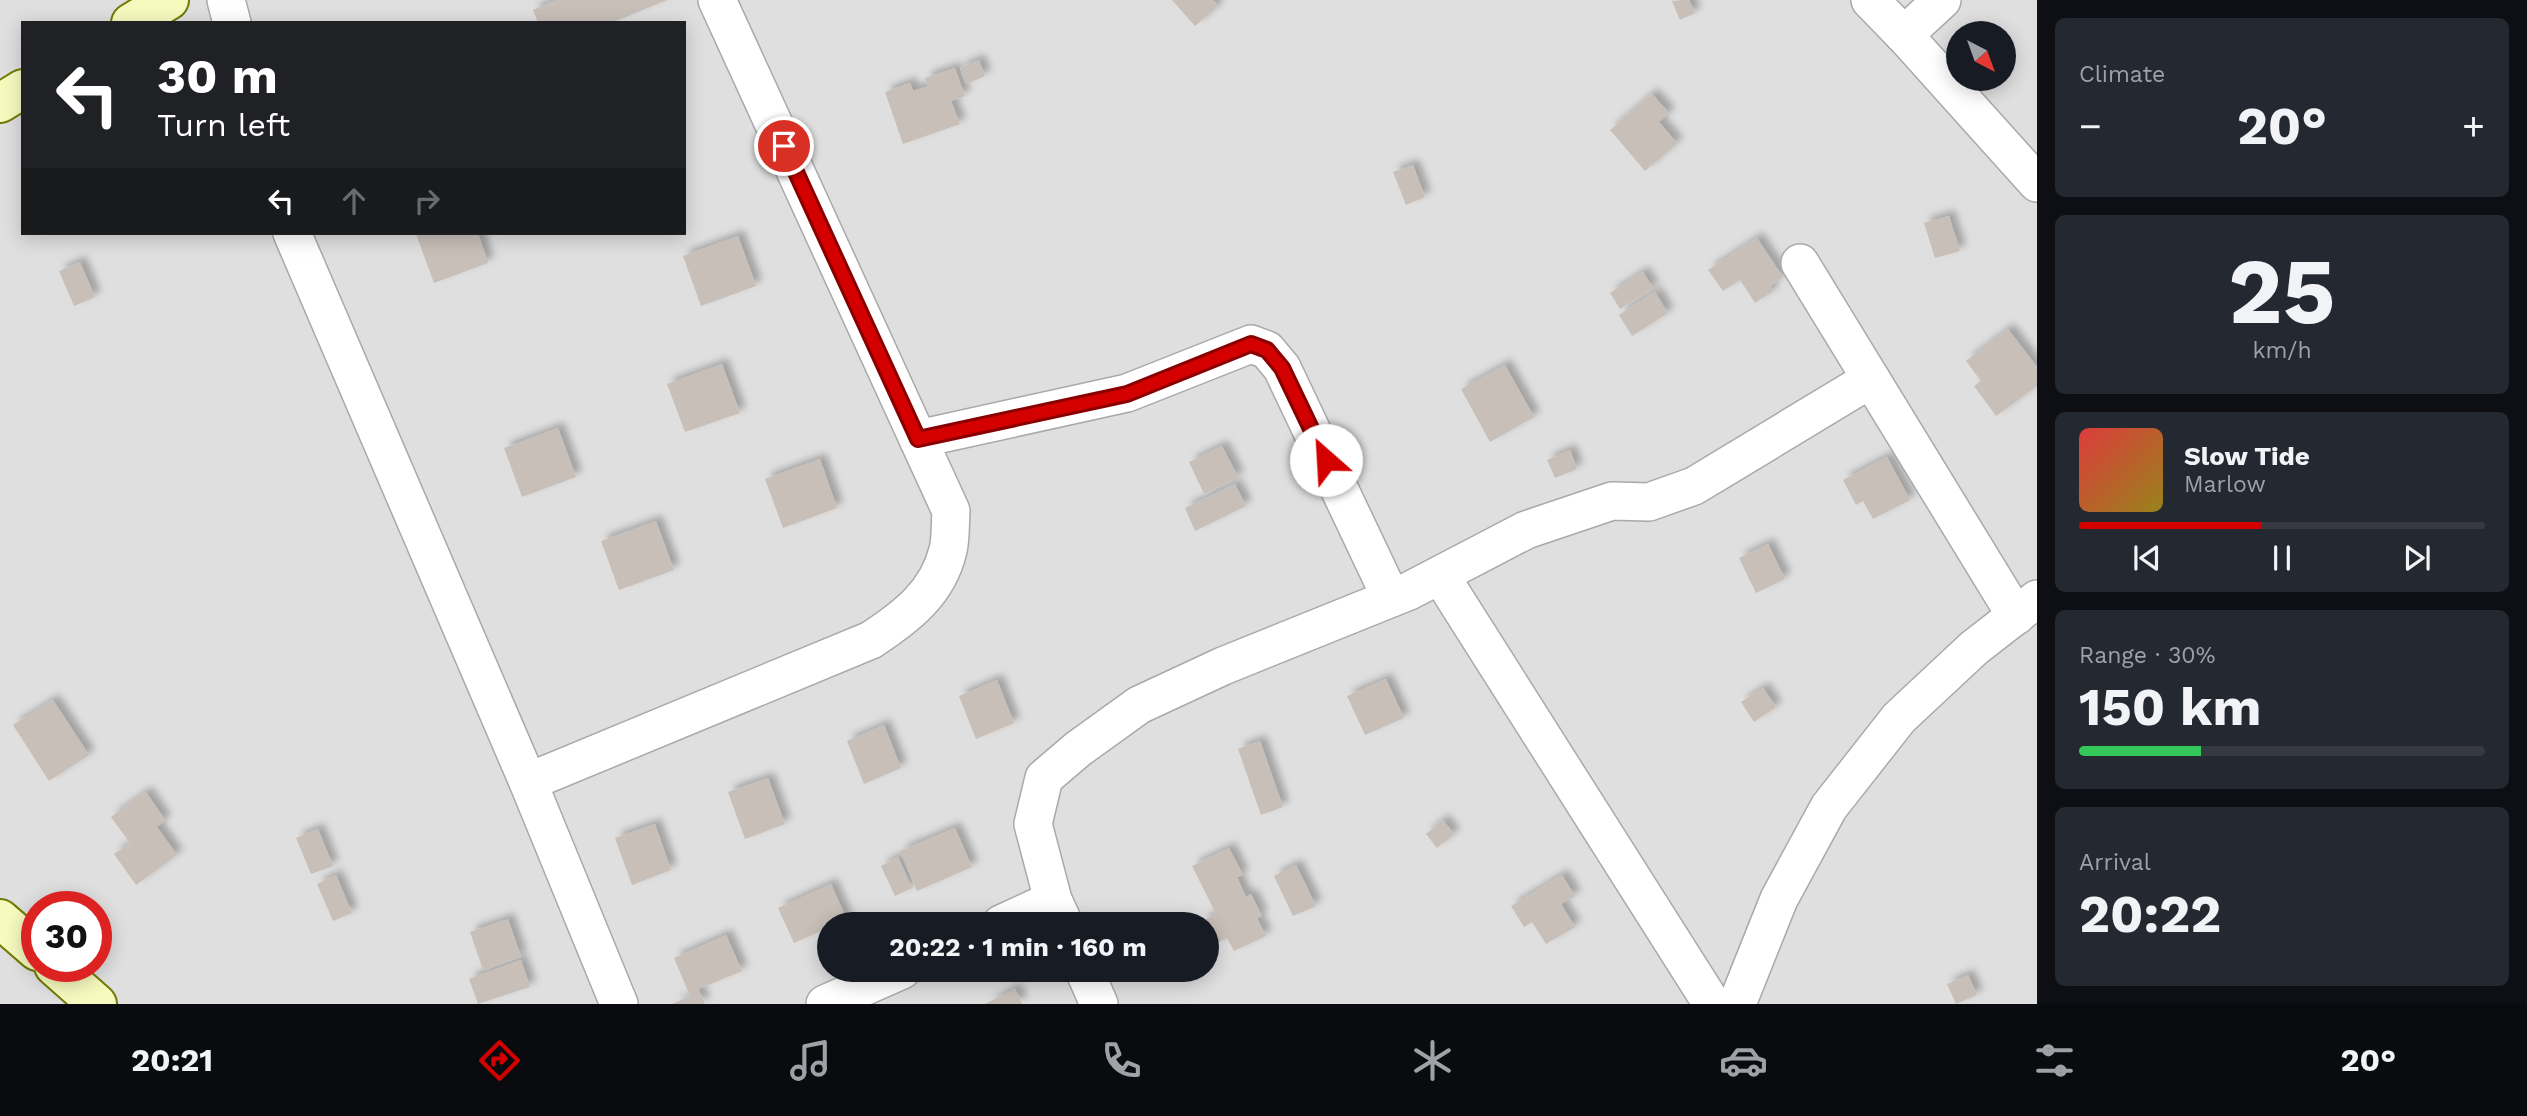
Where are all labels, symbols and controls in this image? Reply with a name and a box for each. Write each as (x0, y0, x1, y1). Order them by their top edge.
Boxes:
north arrow (1946, 21, 2016, 91)
map controls (1946, 21, 2016, 91)
text: 30 m (157, 47, 278, 105)
icon: left (42, 49, 133, 140)
text: Climate (2079, 61, 2165, 88)
text: 20° (2237, 96, 2327, 157)
text: − (2079, 104, 2102, 148)
text: + (2462, 104, 2485, 148)
text: Turn left (157, 106, 290, 144)
pin (754, 116, 814, 176)
icon: arrive (765, 127, 803, 165)
icon: left (262, 182, 300, 220)
icon: ahead (335, 182, 373, 220)
icon: right (408, 182, 446, 220)
text: 25 (2228, 238, 2336, 345)
text: km/h (2252, 337, 2312, 364)
position arrow (1289, 423, 1363, 497)
text: Slow Tide (2184, 441, 2310, 471)
text: Marlow (2184, 471, 2266, 498)
icon: previous (2128, 539, 2166, 577)
icon: pause (2263, 539, 2301, 577)
icon: next (2398, 539, 2436, 577)
text: Range · 30% (2079, 642, 2215, 669)
text: 150 km (2079, 677, 2261, 738)
text: Arrival (2079, 849, 2151, 876)
text: 20:22 (2079, 884, 2221, 945)
speed limit sign: 30 (21, 891, 112, 982)
text: 20:22 · 1 min · 160 m (889, 932, 1147, 962)
icon: directions (475, 1036, 524, 1085)
icon: music (786, 1036, 835, 1085)
icon: phone (1097, 1036, 1146, 1085)
icon: climate (1408, 1036, 1457, 1085)
icon: car (1719, 1036, 1768, 1085)
icon: filters (2030, 1036, 2079, 1085)
text: 20:21 (131, 1041, 213, 1079)
text: 20° (2341, 1041, 2396, 1079)

